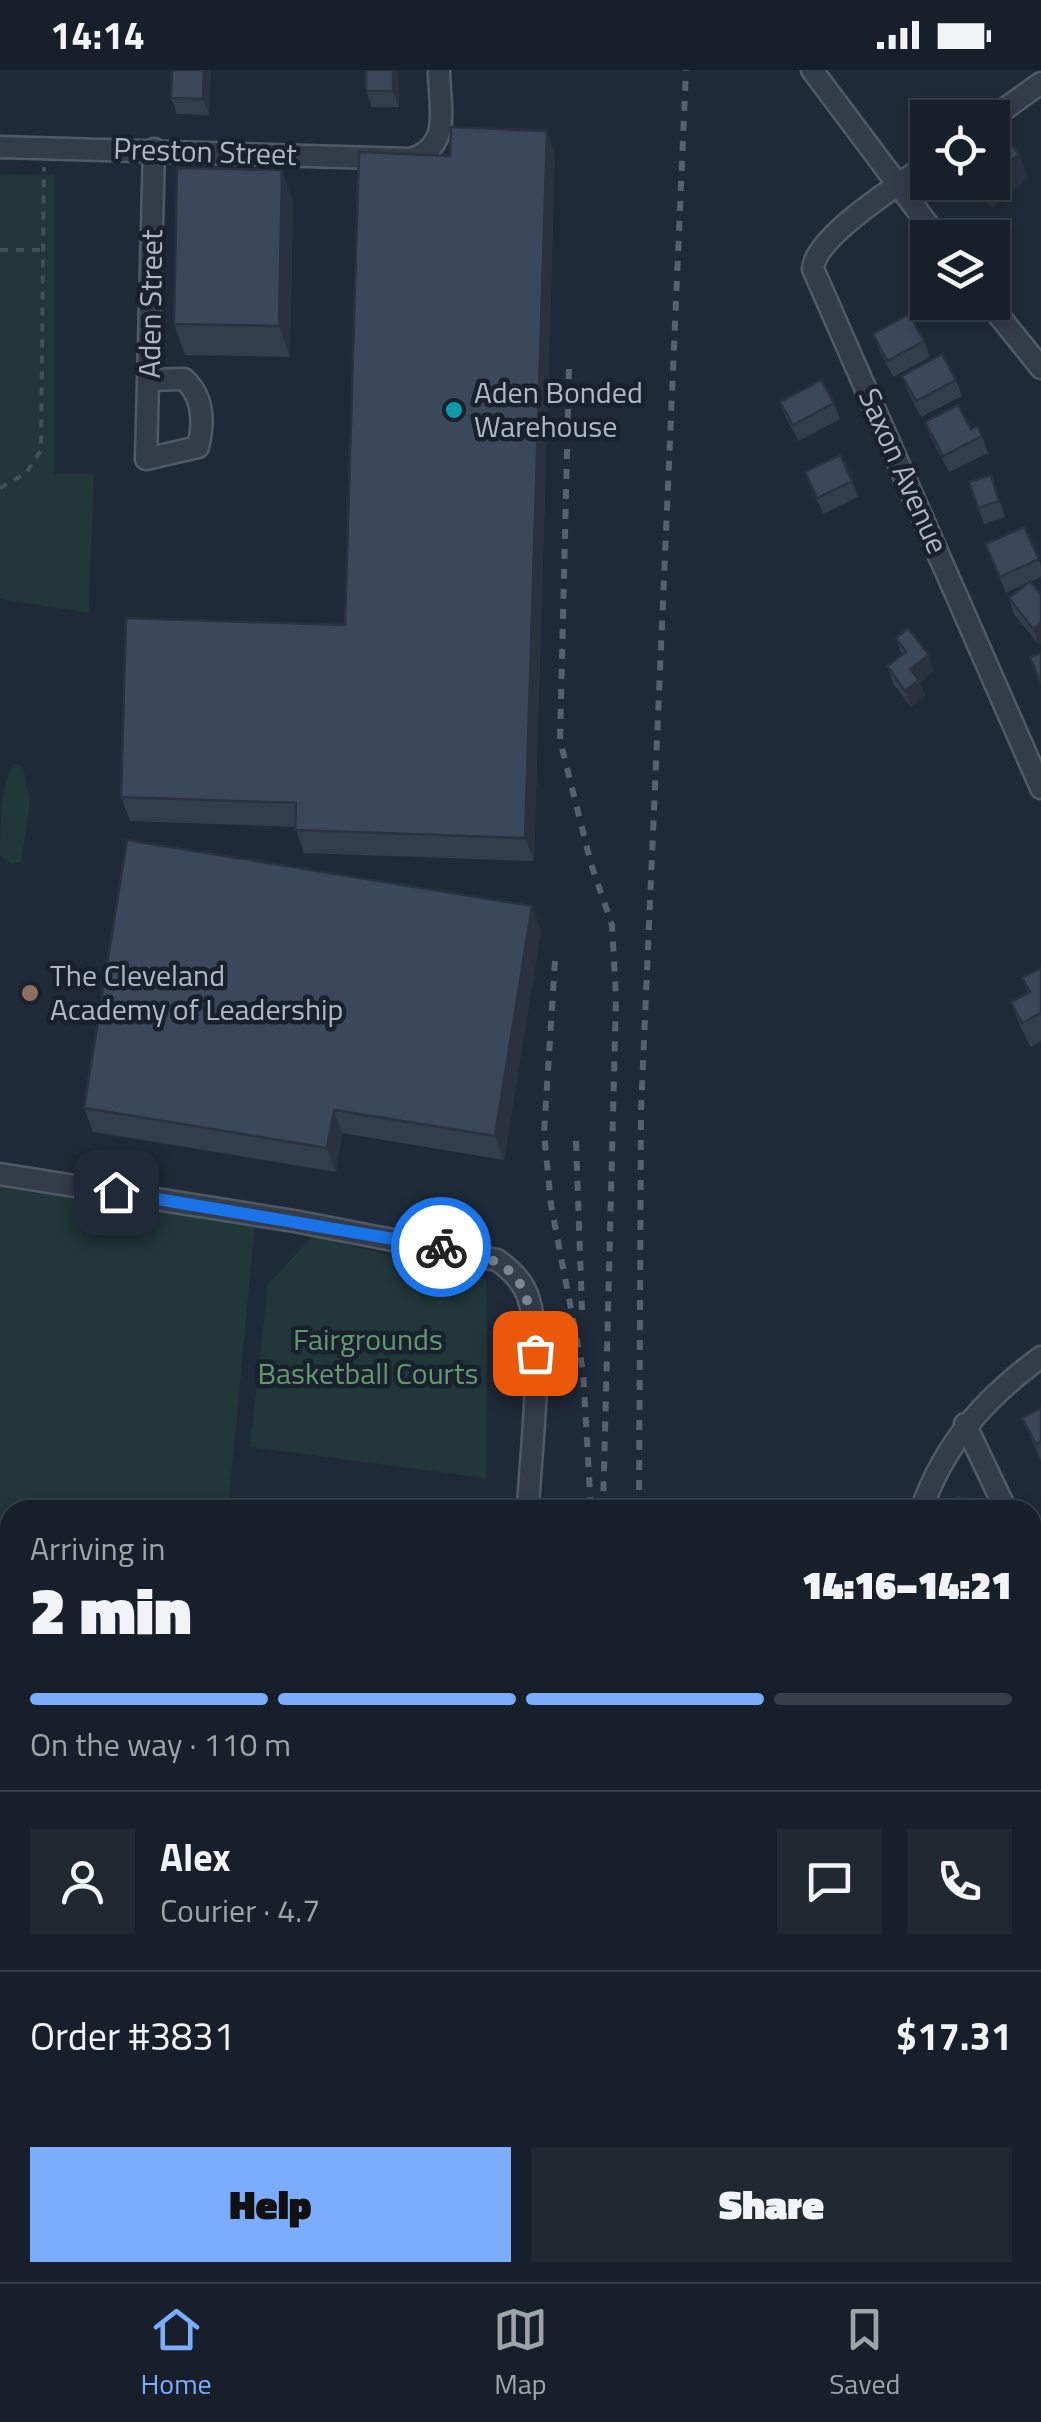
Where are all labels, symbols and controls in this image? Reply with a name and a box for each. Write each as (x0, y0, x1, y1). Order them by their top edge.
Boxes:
text: 14:14 (50, 6, 145, 64)
map controls (910, 100, 1010, 320)
button: locate (910, 100, 1010, 200)
street label: Preston Street (113, 125, 298, 177)
button: layers (910, 220, 1010, 320)
street label: Aden Street (126, 229, 174, 379)
place label: Aden Bonded Warehouse (474, 369, 643, 449)
street label: Saxon Avenue (847, 380, 961, 561)
marker: Aden Bonded Warehouse (443, 399, 465, 421)
place label: The Cleveland Academy of Leadership (50, 952, 343, 1032)
marker: The Cleveland Academy of Leadership (19, 982, 41, 1004)
pin (74, 1150, 159, 1235)
icon: home (89, 1165, 144, 1220)
courier (391, 1197, 491, 1297)
icon: bike (414, 1220, 469, 1275)
pin (493, 1311, 578, 1396)
park label: Fairgrounds Basketball Courts (258, 1316, 478, 1396)
icon: bag (508, 1326, 563, 1381)
text: Arriving in (30, 1524, 166, 1572)
text: 14:16–14:21 (802, 1556, 1012, 1614)
text: 2 min (30, 1560, 191, 1659)
text: On the way · 110 m (30, 1720, 291, 1768)
text: Alex (160, 1828, 231, 1886)
button: person (30, 1829, 135, 1934)
button: chat (777, 1829, 882, 1934)
button: phone (907, 1829, 1012, 1934)
text: Courier · 4.7 (160, 1886, 320, 1934)
text: Order #3831 (30, 2007, 235, 2065)
text: $17.31 (896, 2007, 1012, 2065)
button: Help (30, 2147, 511, 2262)
button: Share (531, 2147, 1012, 2262)
tab: Home (141, 2302, 212, 2405)
tab: Map (493, 2302, 548, 2405)
tab: Saved (829, 2302, 900, 2405)

